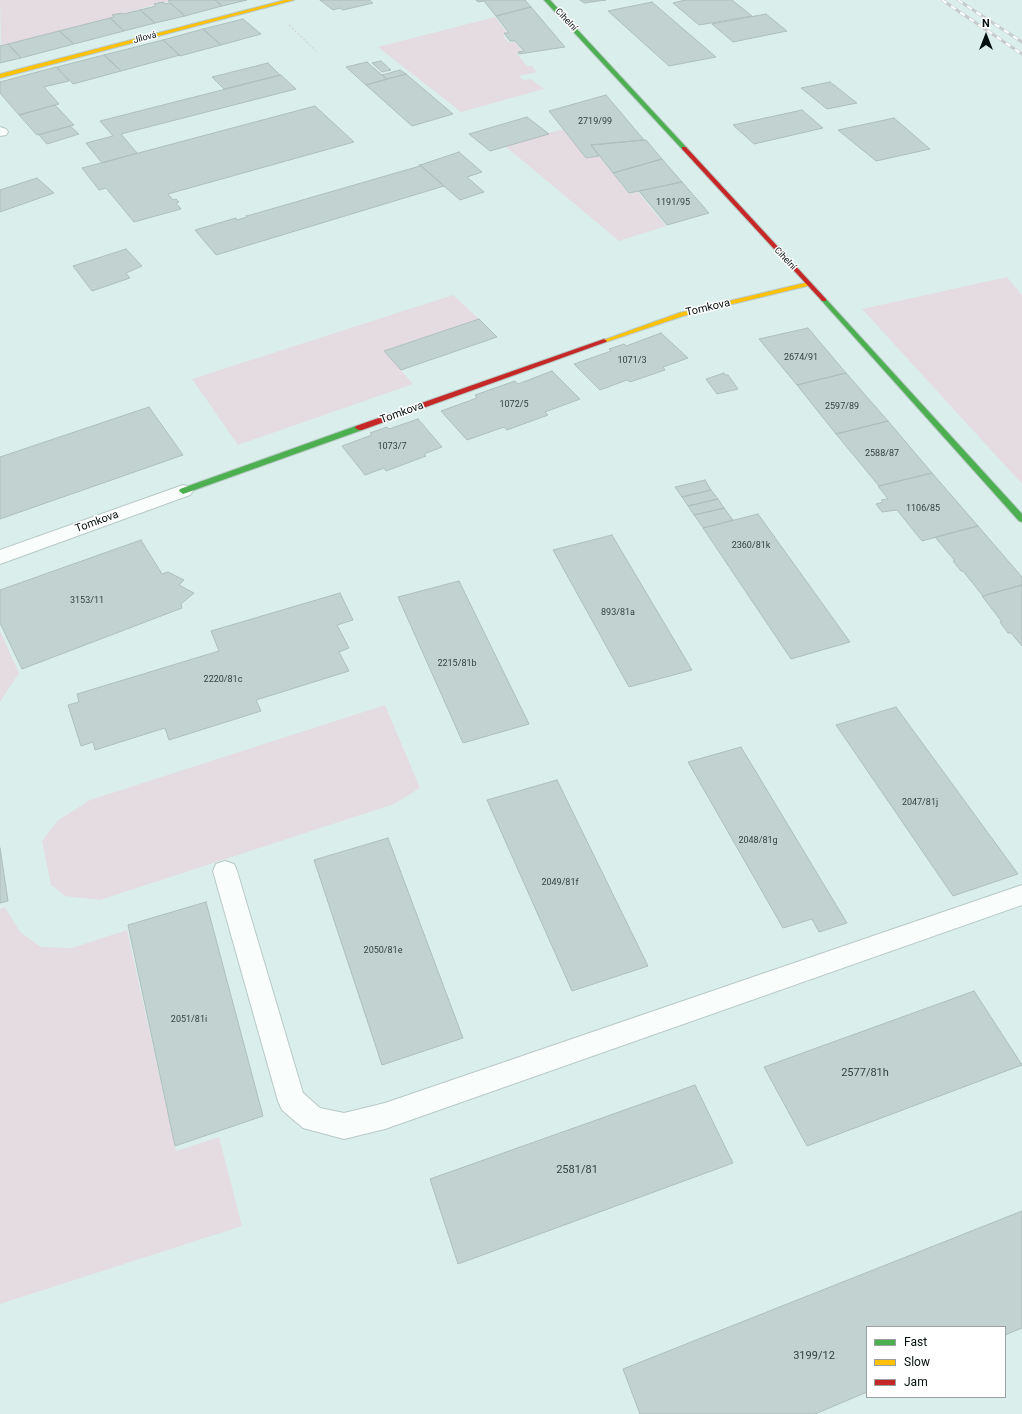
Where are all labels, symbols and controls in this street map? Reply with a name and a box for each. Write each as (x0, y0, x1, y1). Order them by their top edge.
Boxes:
street label: Cihelní (553, 6, 579, 34)
north arrow (966, 16, 1006, 56)
text: N (982, 17, 990, 30)
street label: Jílová (132, 30, 158, 46)
house number: 2719/99 (578, 117, 612, 127)
house number: 1191/95 (656, 198, 690, 208)
street label: Cihelní (772, 245, 798, 273)
street label: Tomkova (685, 297, 731, 319)
house number: 2674/91 (784, 353, 818, 363)
house number: 1071/3 (617, 356, 647, 366)
street label: Tomkova (379, 399, 425, 427)
house number: 1072/5 (499, 400, 529, 410)
house number: 2597/89 (825, 402, 859, 412)
house number: 1073/7 (377, 442, 407, 452)
house number: 2588/87 (865, 449, 899, 459)
house number: 1106/85 (906, 504, 940, 514)
street label: Tomkova (74, 508, 120, 536)
house number: 2360/81k (732, 541, 770, 551)
house number: 3153/11 (70, 596, 104, 606)
house number: 893/81a (601, 608, 635, 618)
house number: 2215/81b (437, 659, 477, 669)
house number: 2220/81c (204, 675, 242, 685)
house number: 2047/81j (902, 798, 938, 808)
house number: 2048/81g (738, 836, 778, 846)
house number: 2049/81f (541, 878, 579, 888)
house number: 2050/81e (364, 946, 402, 956)
house number: 2051/81i (171, 1015, 207, 1025)
house number: 2577/81h (841, 1066, 889, 1080)
house number: 2581/81 (556, 1163, 598, 1177)
legend (866, 1326, 1006, 1398)
text: Fast (904, 1335, 927, 1349)
house number: 3199/12 (793, 1349, 835, 1363)
text: Slow (904, 1355, 930, 1369)
text: Jam (904, 1375, 928, 1389)

